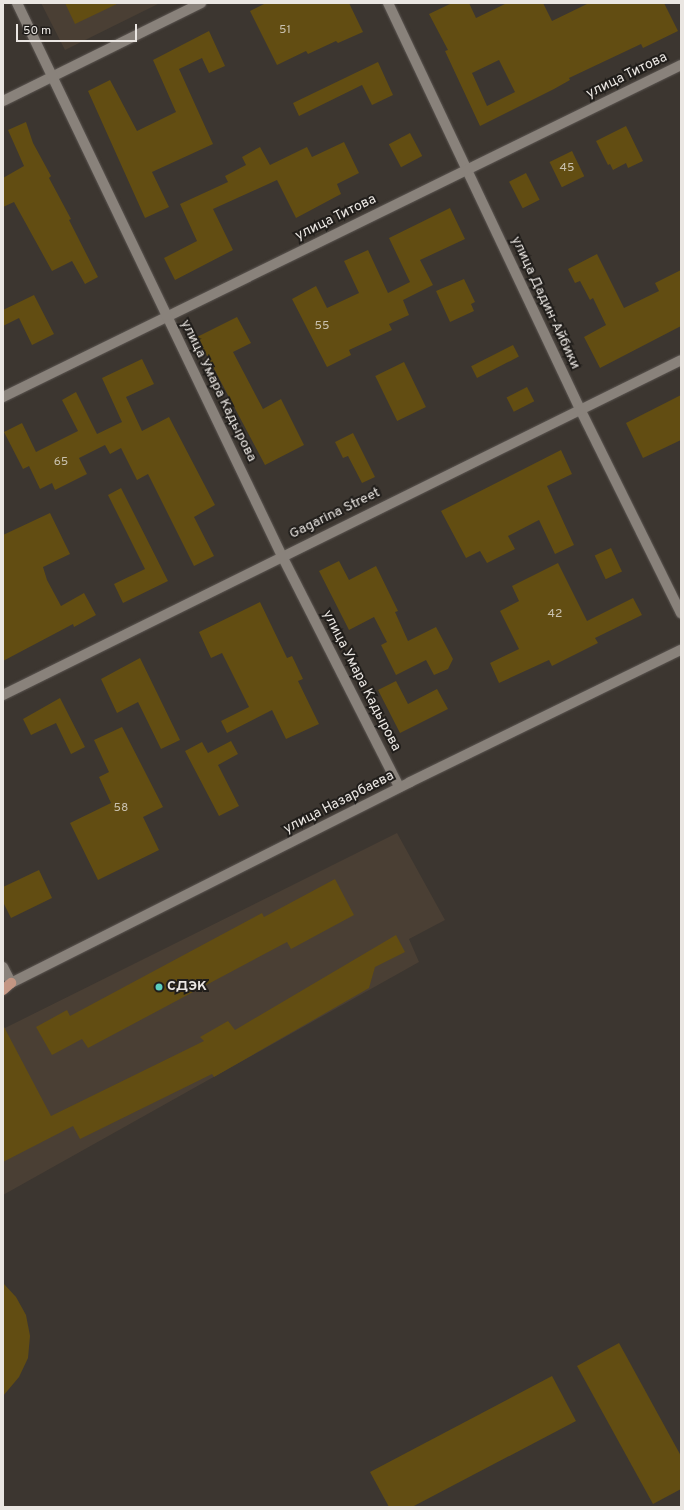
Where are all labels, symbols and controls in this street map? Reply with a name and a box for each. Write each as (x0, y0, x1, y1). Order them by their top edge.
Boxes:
scale bar (18, 16, 139, 42)
text: 50 m (23, 23, 51, 39)
house number: 51 (279, 24, 291, 38)
street label: улица Титова (584, 49, 670, 103)
house number: 45 (560, 162, 574, 176)
street label: улица Титова (293, 191, 379, 245)
street label: улица Дадин-Айбики (507, 234, 583, 372)
street label: улица Умара Кадырова (176, 317, 260, 465)
house number: 55 (315, 320, 329, 334)
house number: 65 (54, 456, 68, 470)
street label: Gagarina Street (287, 485, 383, 543)
street label: улица Умара Кадырова (318, 608, 404, 754)
house number: 42 (548, 608, 562, 622)
street label: улица Назарбаева (281, 768, 397, 838)
house number: 58 (114, 802, 128, 816)
place label: СДЭК (167, 979, 207, 995)
marker: СДЭК (154, 982, 164, 992)

